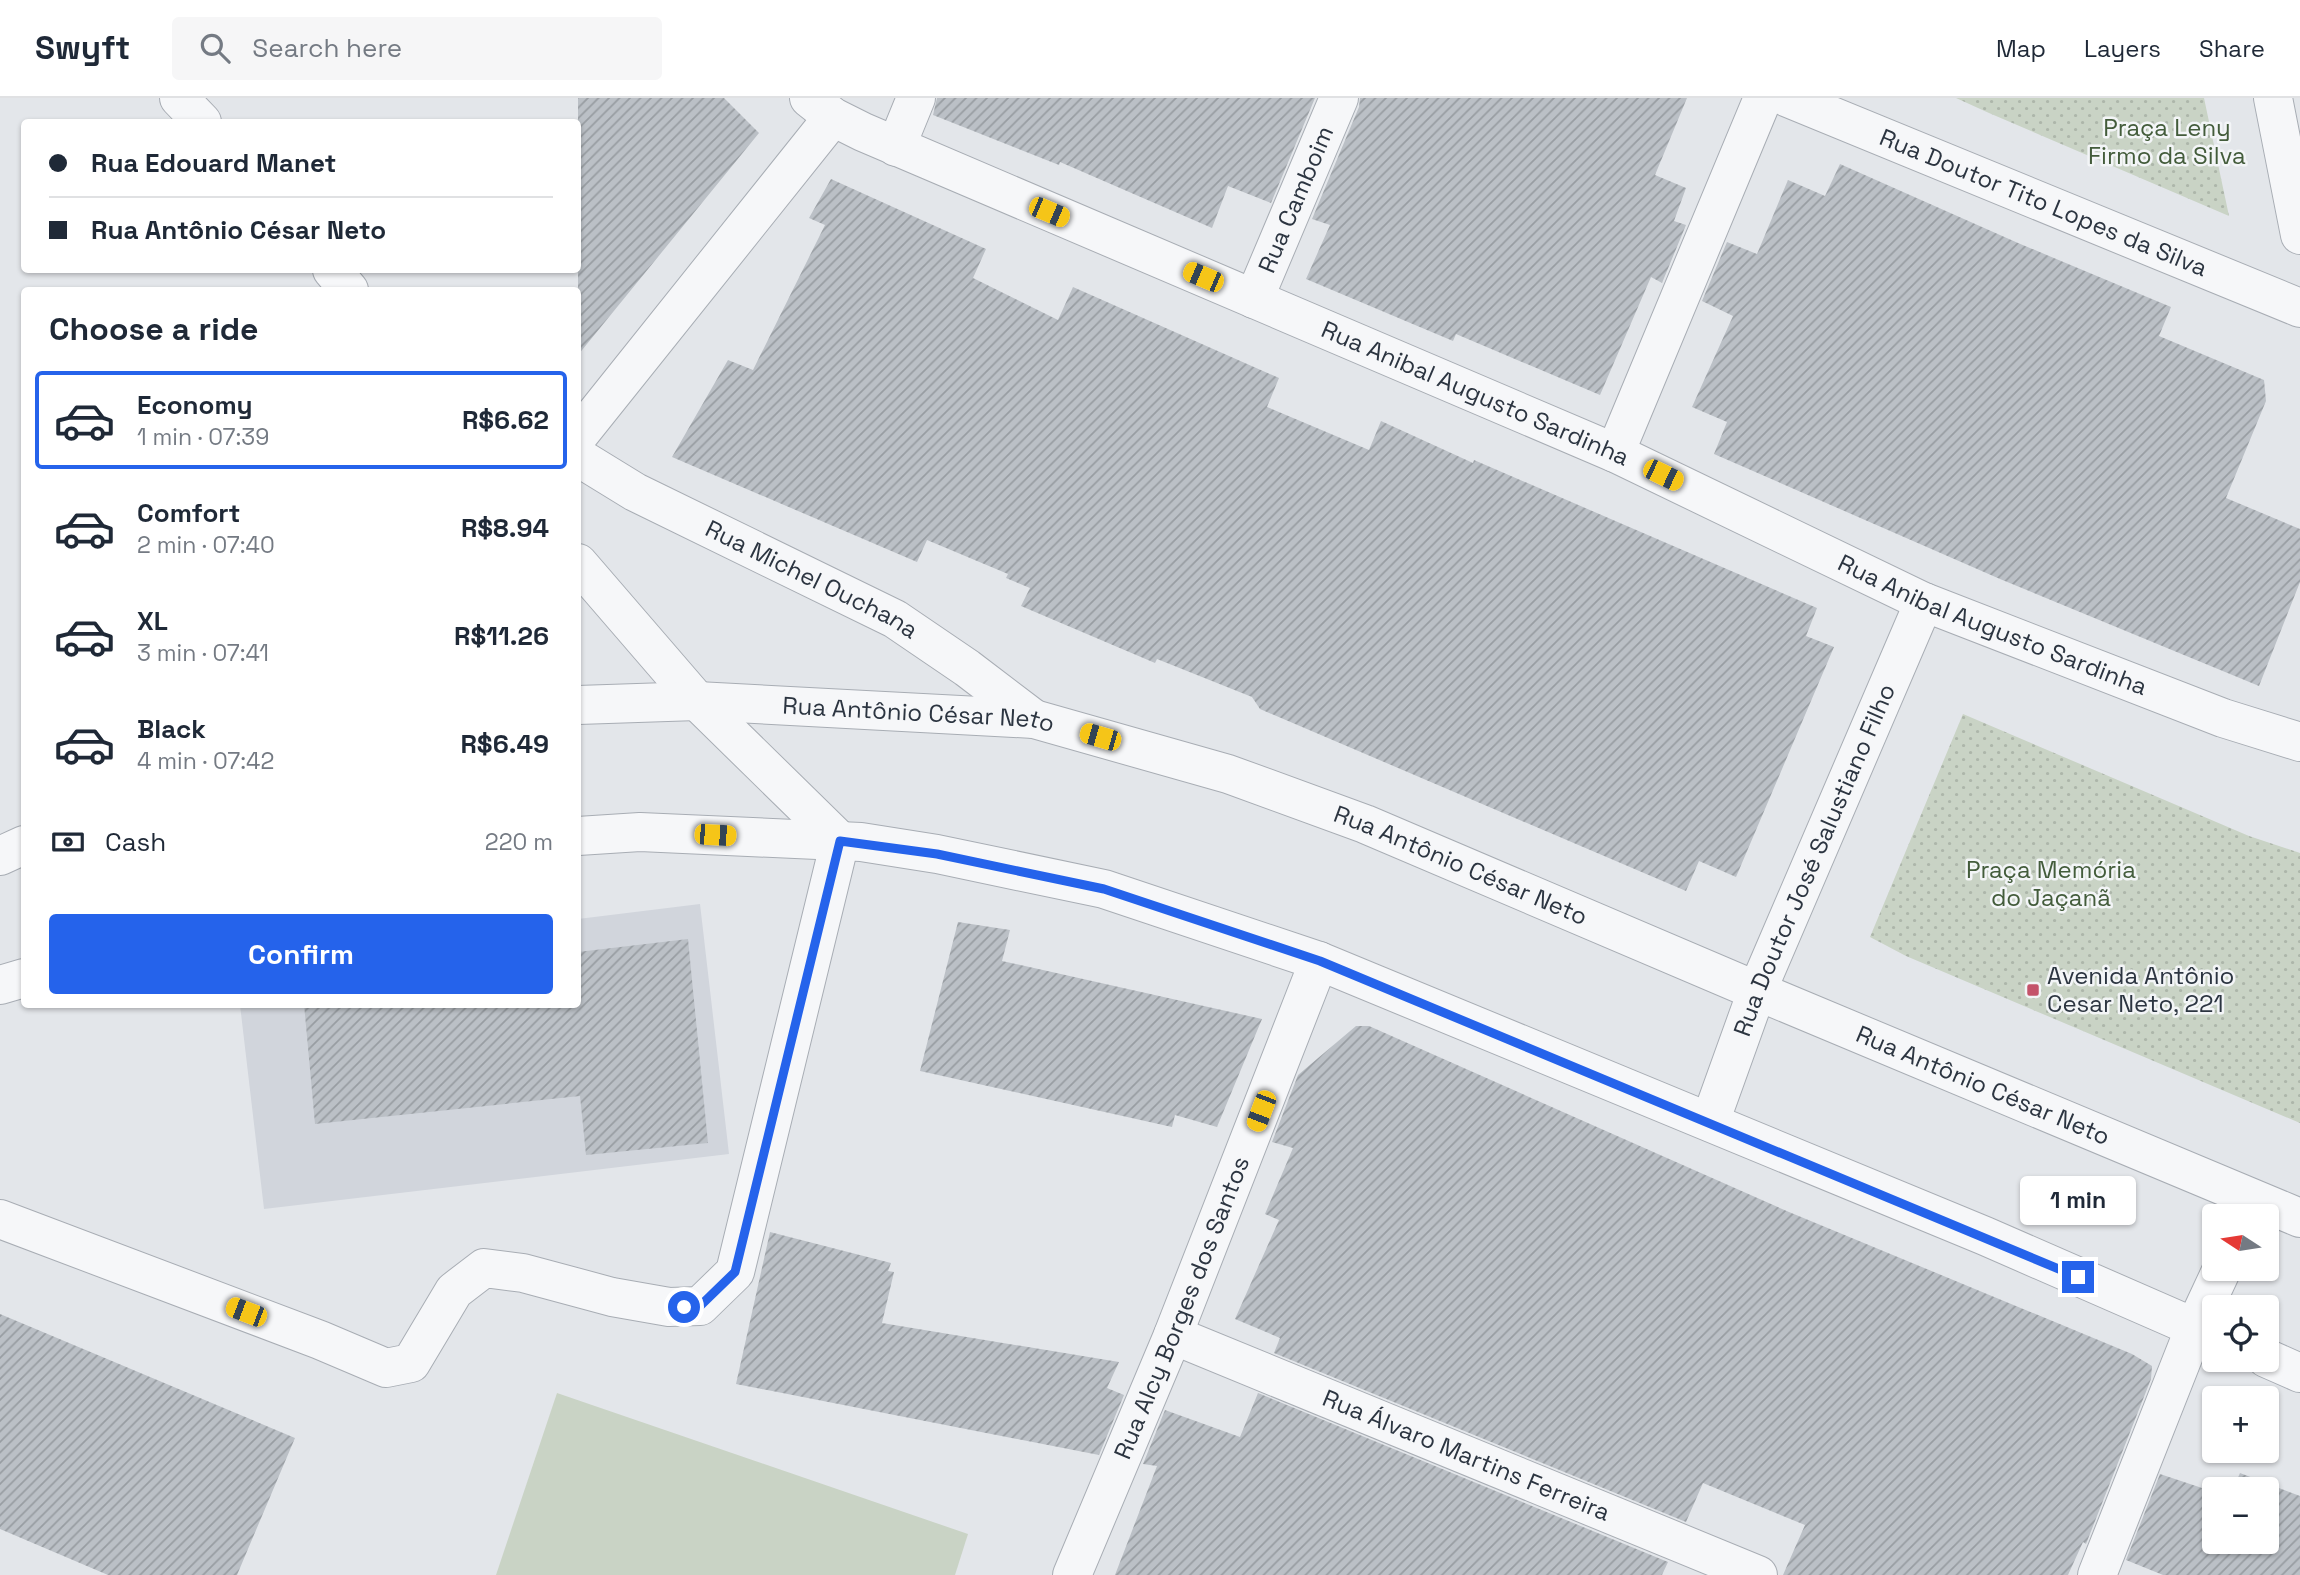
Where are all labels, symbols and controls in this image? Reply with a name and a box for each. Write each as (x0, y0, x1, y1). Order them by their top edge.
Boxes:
search box (172, 17, 662, 80)
text: Swyft (35, 27, 130, 69)
icon: search (196, 29, 234, 67)
text: Search here (252, 31, 402, 65)
text: Map (1996, 33, 2046, 64)
text: Layers (2084, 33, 2161, 64)
text: Share (2199, 33, 2265, 64)
park label: Praça Leny Firmo da Silva (2088, 112, 2246, 171)
street label: Rua Camboim (1251, 121, 1340, 277)
street label: Rua Doutor Tito Lopes da Silva (1875, 121, 2212, 283)
text: Rua Edouard Manet (91, 146, 336, 180)
car (1026, 194, 1073, 230)
text: Rua Antônio César Neto (91, 213, 386, 247)
car (1180, 259, 1227, 295)
text: Choose a ride (49, 309, 259, 349)
street label: Rua Anibal Augusto Sardinha (1317, 314, 1635, 473)
text: Economy (137, 388, 253, 422)
icon: car (53, 389, 116, 452)
text: R$6.62 (462, 403, 549, 437)
text: 1 min · 07:39 (137, 422, 269, 452)
car (1640, 456, 1687, 494)
text: Comfort (137, 496, 240, 530)
icon: car (53, 497, 116, 560)
text: R$8.94 (461, 511, 549, 545)
street label: Rua Michel Ouchana (700, 513, 925, 645)
text: 2 min · 07:40 (137, 530, 275, 560)
street label: Rua Anibal Augusto Sardinha (1833, 547, 2152, 702)
text: XL (137, 604, 168, 638)
icon: car (53, 605, 116, 668)
text: R$11.26 (454, 619, 549, 653)
text: 3 min · 07:41 (137, 638, 269, 668)
street label: Rua Doutor José Salustiano Filho (1726, 679, 1902, 1040)
street label: Rua Antônio César Neto (782, 690, 1058, 739)
text: Black (137, 712, 206, 746)
icon: car (53, 713, 116, 776)
car (1077, 721, 1124, 753)
text: R$6.49 (460, 727, 549, 761)
text: 4 min · 07:42 (137, 746, 274, 776)
street label: Rua Antônio César Neto (1330, 798, 1592, 932)
icon: cash (49, 823, 87, 861)
car (694, 823, 737, 847)
text: Cash (105, 825, 166, 859)
text: 220 m (485, 827, 553, 857)
park label: Praça Memória do Jaçanã (1966, 854, 2136, 913)
button: Confirm (49, 914, 553, 994)
place label: Avenida Antônio Cesar Neto, 221 (2047, 960, 2234, 1019)
marker: Avenida Antônio Cesar Neto, 221 (2025, 982, 2041, 998)
street label: Rua Antônio César Neto (1851, 1018, 2115, 1152)
car (1244, 1088, 1279, 1134)
street label: Rua Alcy Borges dos Santos (1107, 1152, 1256, 1464)
callout: 1 min (2020, 1176, 2136, 1224)
text: 1 min (2050, 1185, 2106, 1215)
north arrow (2202, 1204, 2278, 1281)
map controls (2202, 1204, 2279, 1554)
route end (2062, 1261, 2094, 1293)
route start (668, 1291, 700, 1323)
car (223, 1295, 270, 1329)
button: locate (2202, 1295, 2279, 1372)
street label: Rua Álvaro Martins Ferreira (1318, 1382, 1615, 1528)
button: + (2202, 1386, 2279, 1463)
button: − (2202, 1477, 2279, 1554)

